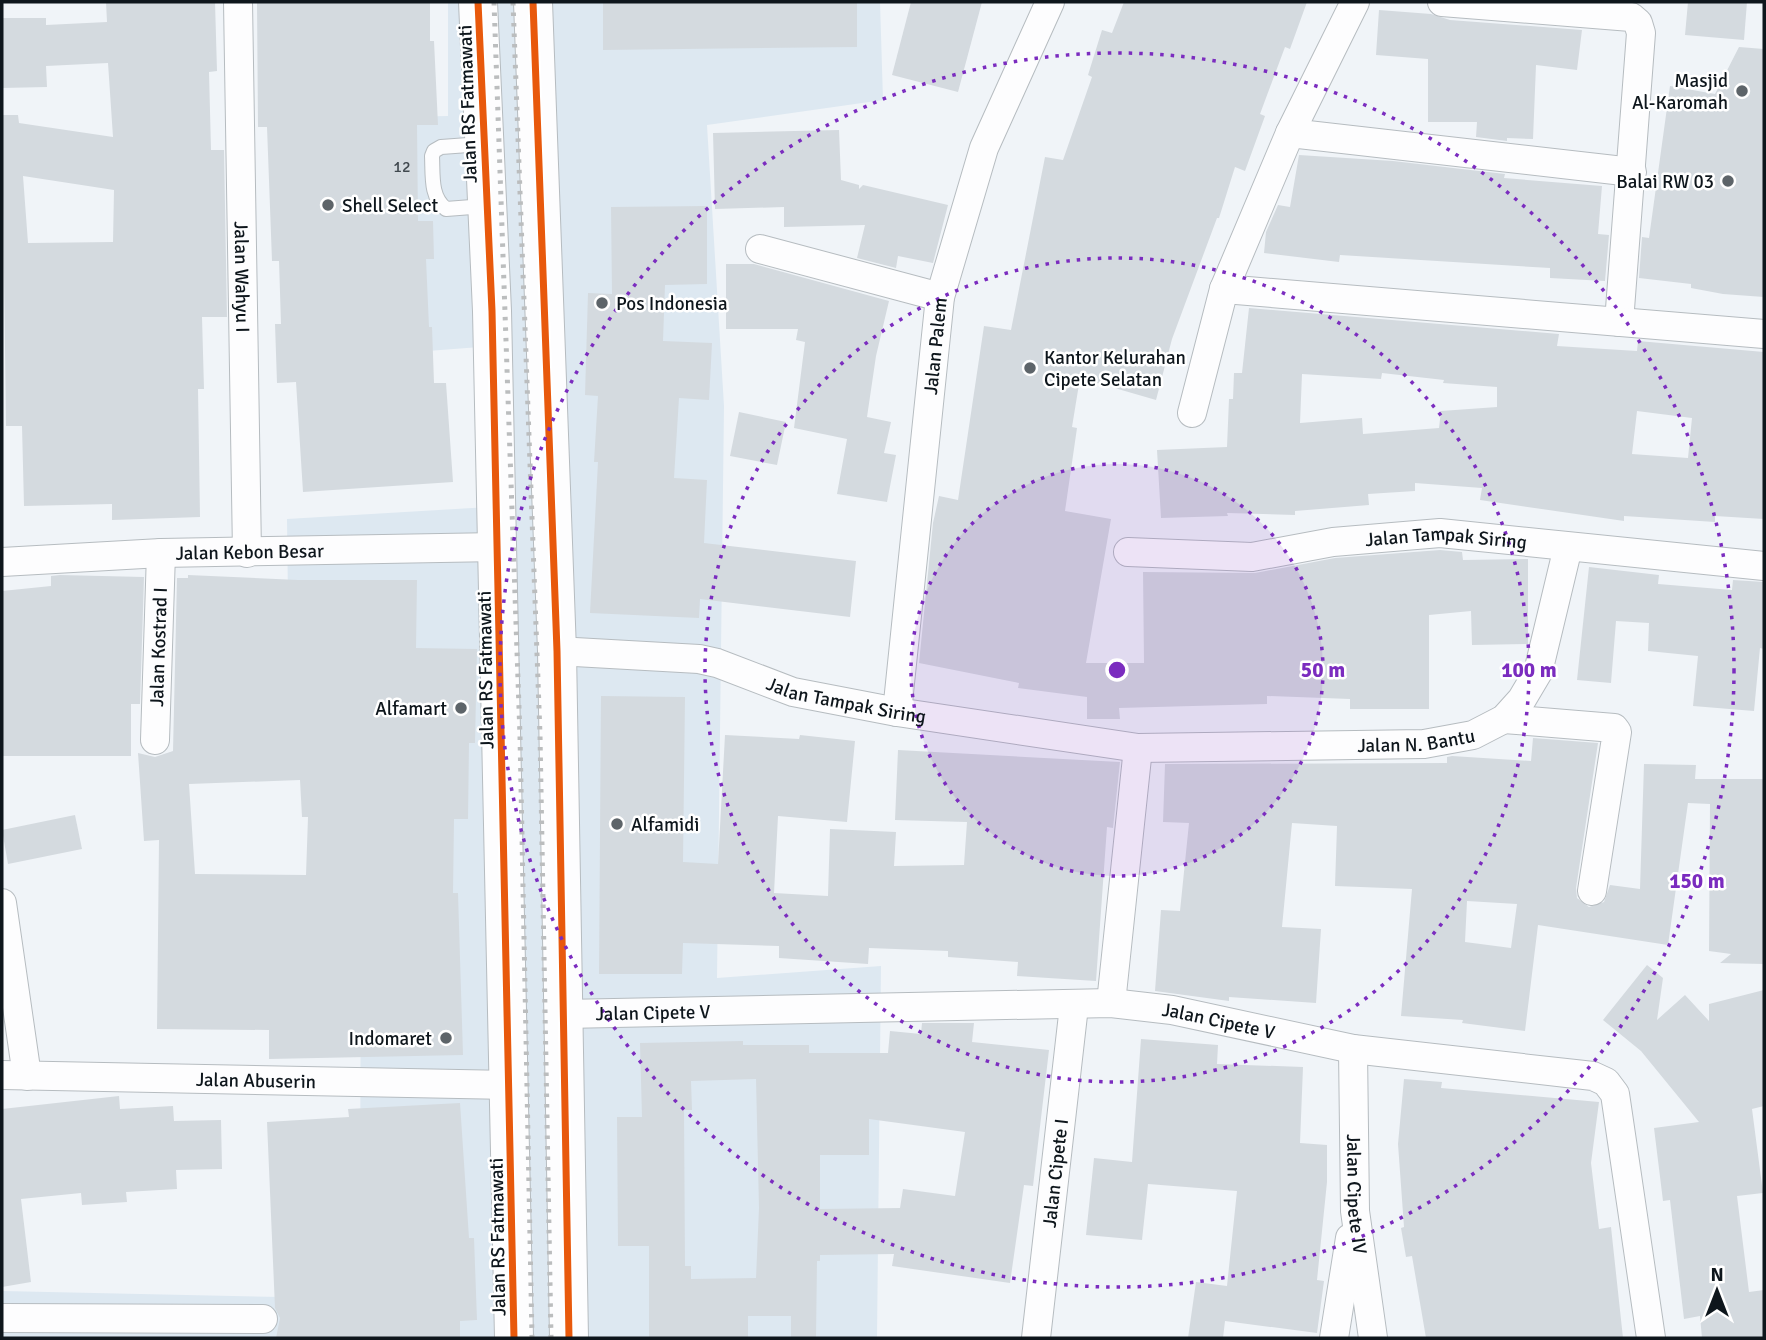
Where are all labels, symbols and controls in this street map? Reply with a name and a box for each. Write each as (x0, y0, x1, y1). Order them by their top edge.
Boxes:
street label: Jalan RS Fatmawati (453, 24, 483, 184)
place label: Masjid Al-Karomah (1632, 69, 1728, 115)
marker: Masjid Al-Karomah (1734, 83, 1750, 99)
house number: 12 (393, 157, 411, 177)
place label: Balai RW 03 (1616, 170, 1714, 194)
marker: Balai RW 03 (1720, 173, 1736, 189)
place label: Shell Select (342, 194, 438, 218)
marker: Shell Select (320, 197, 336, 213)
street label: Jalan Wahyu I (229, 221, 254, 333)
place label: Pos Indonesia (616, 292, 728, 316)
marker: Pos Indonesia (594, 295, 610, 311)
street label: Jalan Palem (919, 296, 953, 396)
place label: Kantor Kelurahan Cipete Selatan (1044, 346, 1186, 392)
marker: Kantor Kelurahan Cipete Selatan (1022, 360, 1038, 376)
street label: Jalan Tampak Siring (1364, 522, 1528, 555)
street label: Jalan Kebon Besar (175, 539, 324, 566)
street label: Jalan Kostrad I (145, 587, 173, 707)
street label: Jalan RS Fatmawati (473, 591, 499, 749)
text: 50 m (1301, 657, 1345, 683)
text: 100 m (1501, 657, 1557, 683)
centre of rings (1105, 658, 1129, 682)
street label: Jalan Tampak Siring (763, 672, 928, 729)
place label: Alfamart (375, 697, 447, 721)
marker: Alfamart (453, 700, 469, 716)
street label: Jalan N. Bantu (1357, 724, 1477, 758)
place label: Alfamidi (631, 813, 699, 837)
marker: Alfamidi (609, 816, 625, 832)
text: 150 m (1669, 868, 1725, 894)
street label: Jalan Cipete V (1161, 998, 1277, 1045)
street label: Jalan Cipete V (595, 1000, 711, 1026)
place label: Indomaret (349, 1027, 432, 1051)
marker: Indomaret (438, 1030, 454, 1046)
street label: Jalan Abuserin (196, 1068, 316, 1094)
street label: Jalan Cipete I (1038, 1117, 1074, 1229)
street label: Jalan Cipete IV (1341, 1134, 1372, 1256)
street label: Jalan RS Fatmawati (485, 1158, 511, 1316)
north arrow (1682, 1256, 1752, 1326)
text: N (1710, 1263, 1724, 1287)

